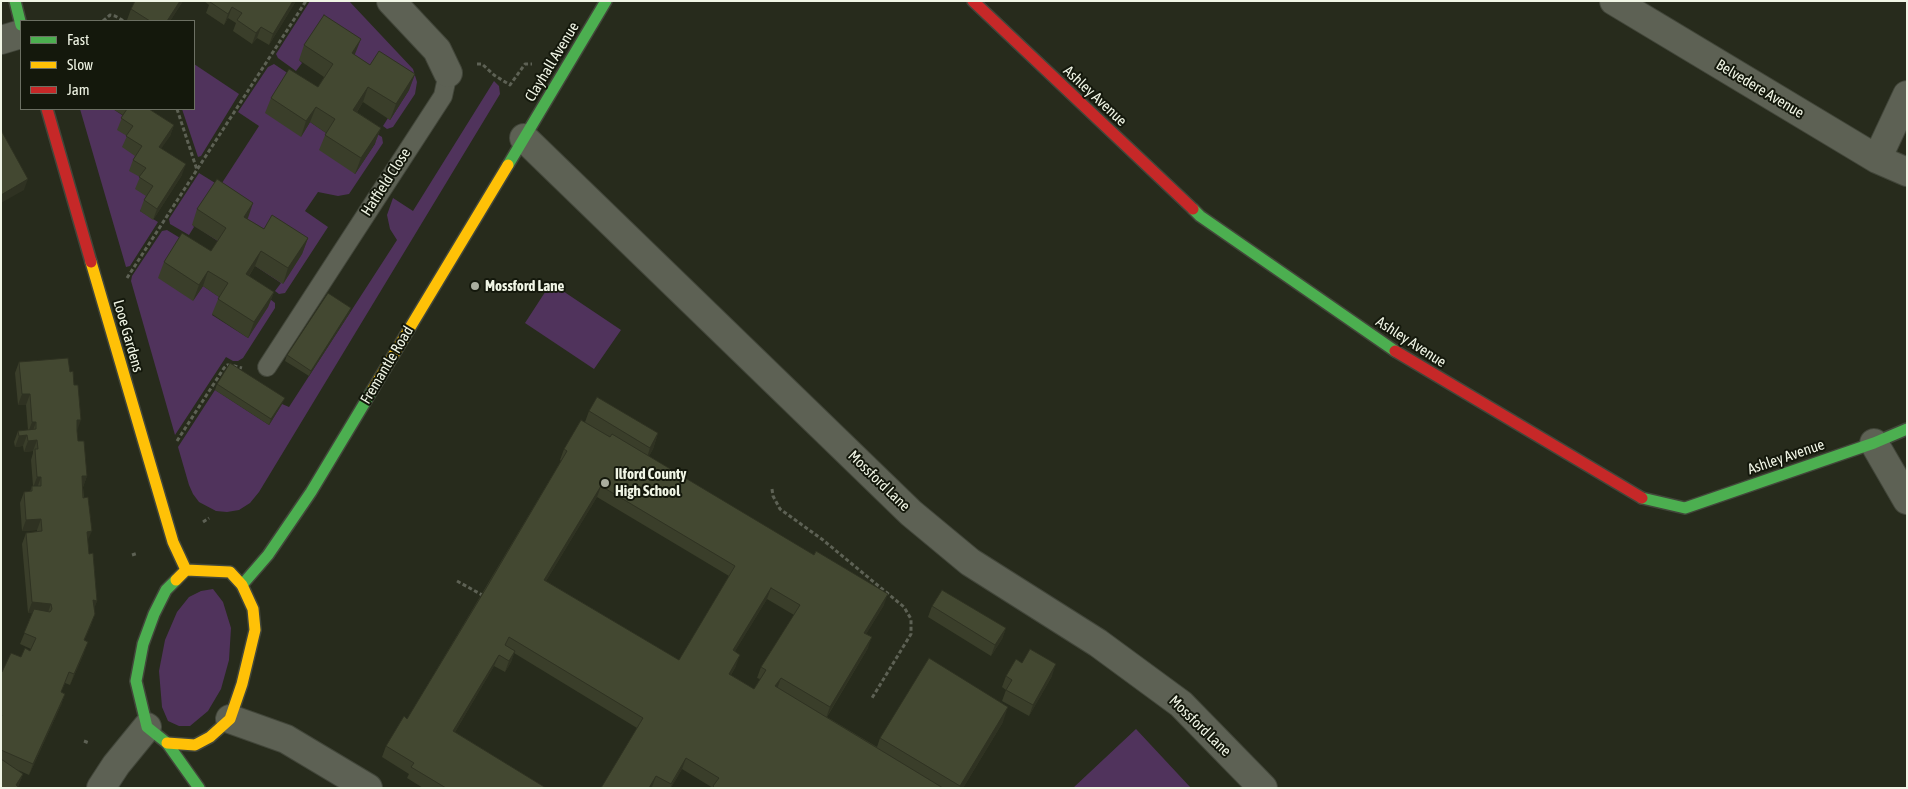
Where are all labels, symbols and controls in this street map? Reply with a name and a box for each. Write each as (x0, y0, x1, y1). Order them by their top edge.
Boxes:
street label: Clayhall Avenue (521, 19, 583, 105)
legend (20, 20, 195, 110)
text: Fast (67, 31, 89, 48)
text: Slow (67, 56, 93, 73)
street label: Belvedere Avenue (1713, 56, 1807, 122)
street label: Ashley Avenue (1060, 62, 1130, 130)
text: Jam (67, 81, 90, 98)
street label: Hatfield Close (357, 145, 415, 219)
place label: Mossford Lane (485, 277, 564, 295)
marker: Mossford Lane (469, 280, 481, 292)
street label: Looe Gardens (109, 298, 147, 374)
street label: Ashley Avenue (1372, 313, 1450, 371)
street label: Fremantle Road (357, 323, 417, 407)
street label: Ashley Avenue (1745, 435, 1827, 479)
street label: Mossford Lane (844, 447, 914, 515)
place label: Ilford County High School (615, 465, 686, 500)
marker: Ilford County High School (599, 477, 611, 489)
street label: Mossford Lane (1165, 692, 1235, 760)

